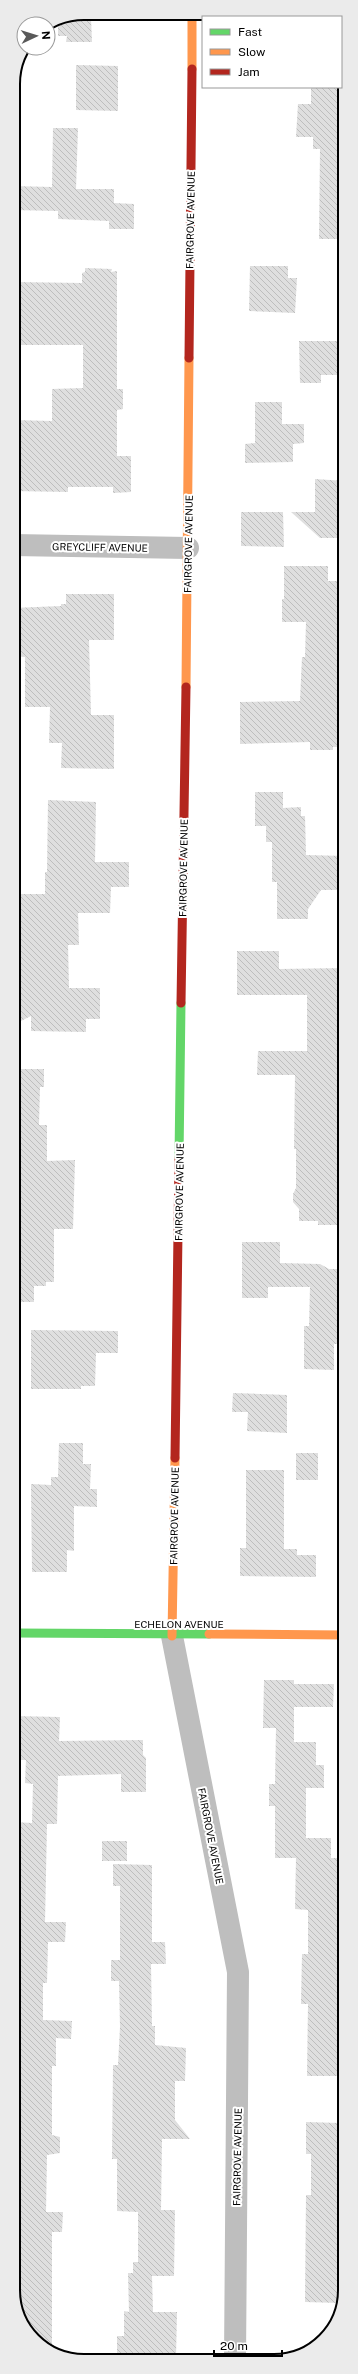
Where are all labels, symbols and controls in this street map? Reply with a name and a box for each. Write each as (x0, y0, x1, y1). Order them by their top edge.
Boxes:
north arrow (16, 16, 56, 56)
legend (202, 16, 342, 88)
text: Fast (238, 25, 263, 39)
text: N (40, 31, 52, 40)
text: Slow (238, 45, 266, 59)
text: Jam (238, 65, 260, 79)
street label: FAIRGROVE AVENUE (183, 171, 197, 269)
street label: FAIRGROVE AVENUE (181, 495, 195, 593)
street label: GREYCLIFF AVENUE (52, 540, 148, 554)
street label: FAIRGROVE AVENUE (176, 819, 190, 917)
street label: FAIRGROVE AVENUE (172, 1143, 186, 1241)
street label: FAIRGROVE AVENUE (167, 1467, 181, 1565)
street label: ECHELON AVENUE (134, 1618, 224, 1630)
street label: FAIRGROVE AVENUE (196, 1787, 226, 1885)
street label: FAIRGROVE AVENUE (230, 2108, 244, 2206)
scale bar (214, 2332, 282, 2358)
text: 20 m (220, 2339, 248, 2353)

